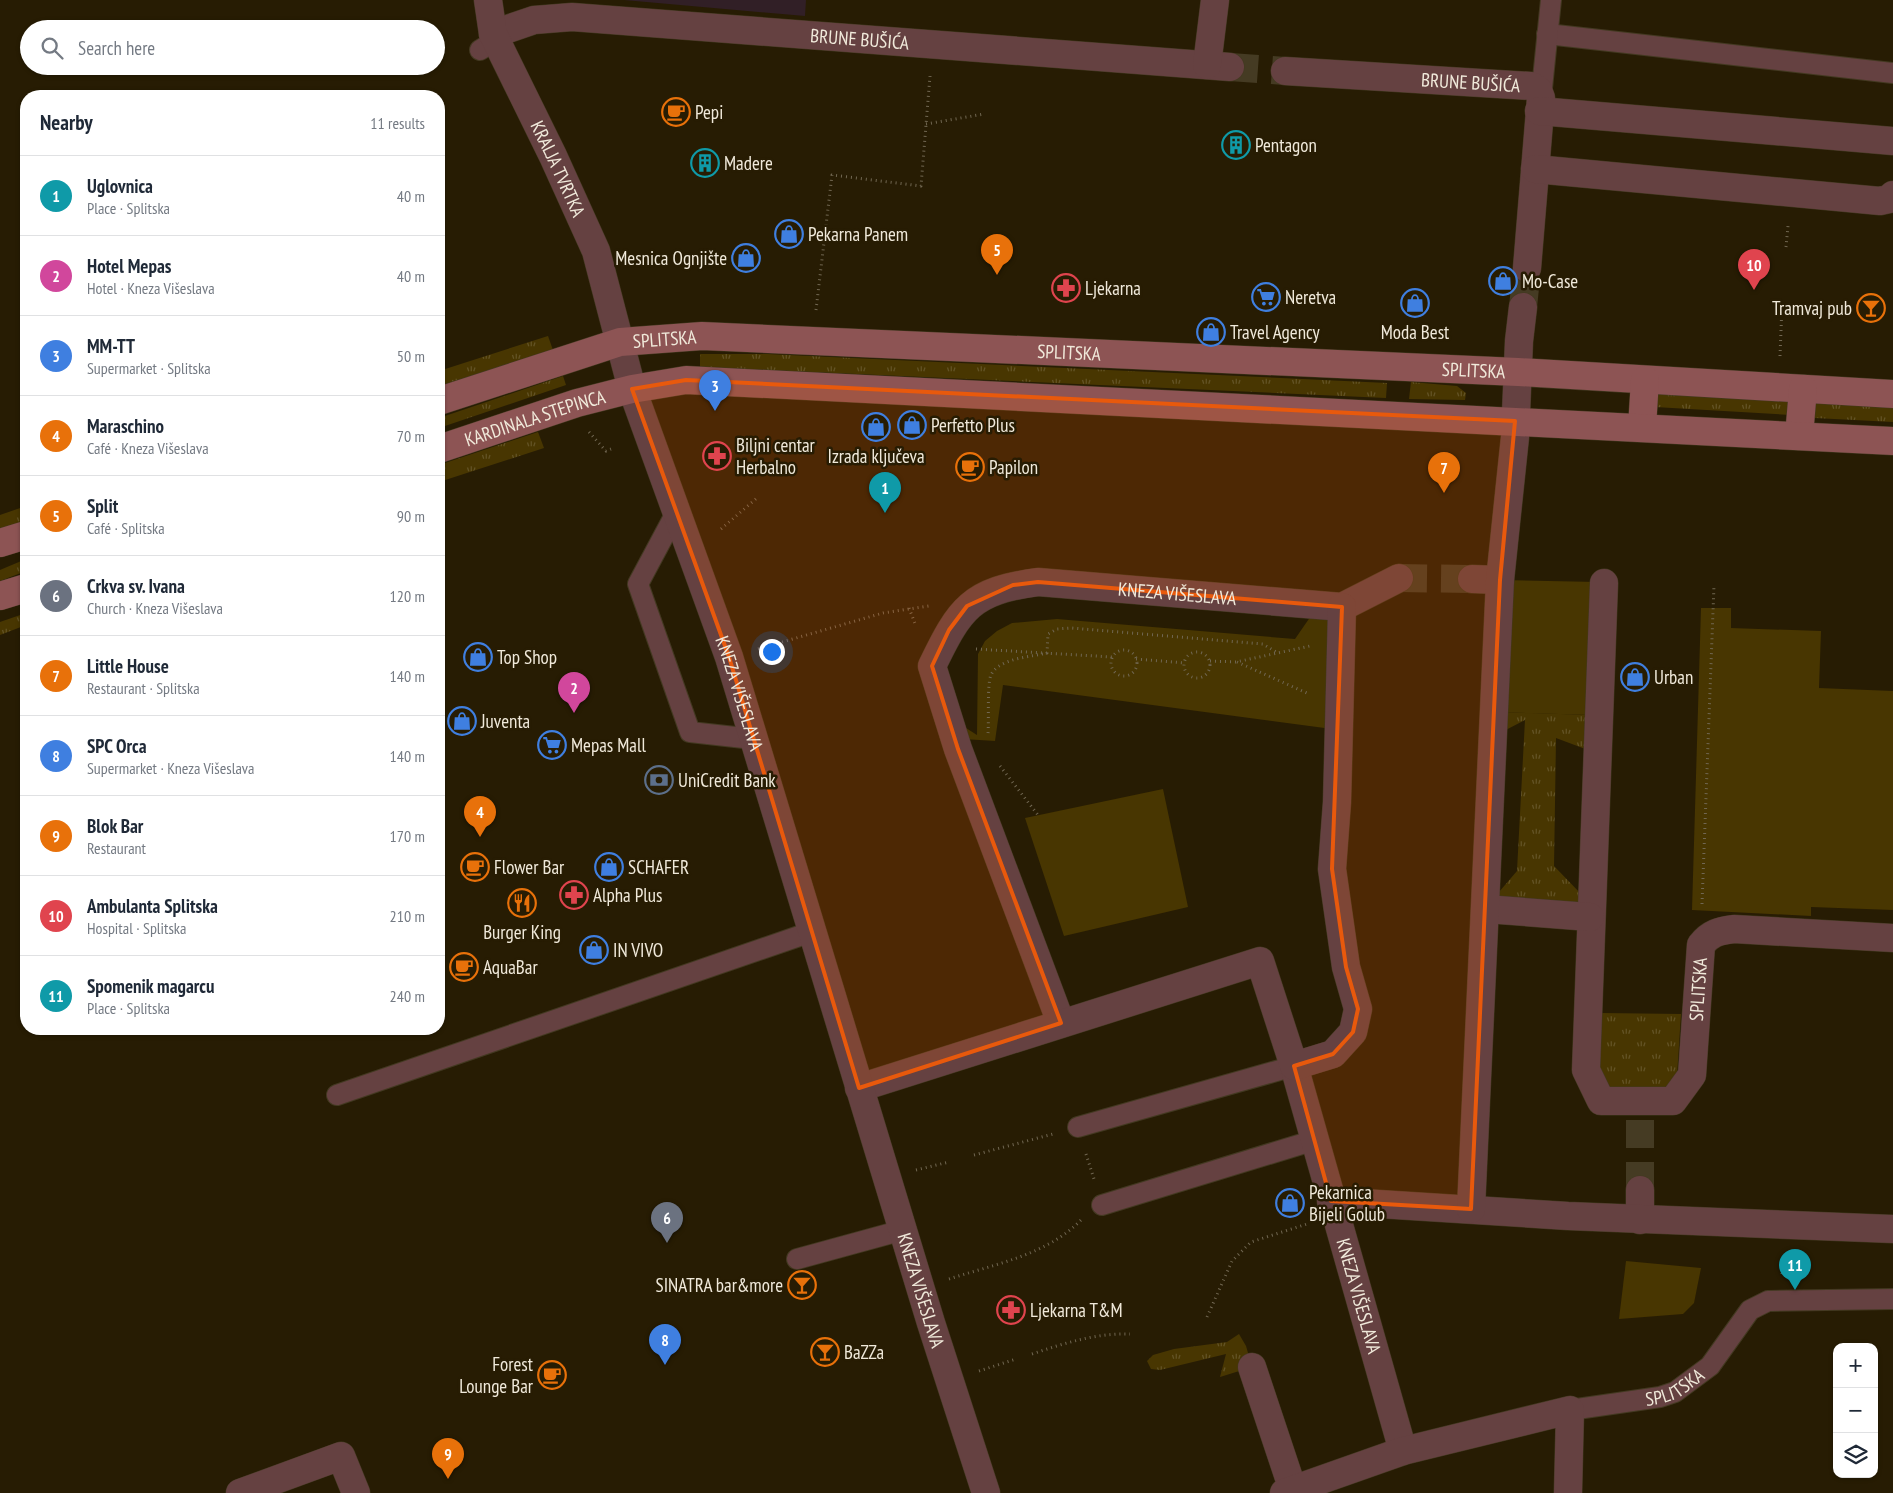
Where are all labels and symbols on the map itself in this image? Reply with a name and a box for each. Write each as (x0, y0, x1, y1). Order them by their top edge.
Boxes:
street label: BRUNE BUŠIĆA (809, 23, 910, 55)
street label: BRUNE BUŠIĆA (1420, 67, 1521, 97)
cafe icon: Pepi (661, 97, 691, 127)
place label: Pepi (695, 100, 723, 124)
street label: KRALJA TVRTKA (525, 117, 591, 220)
building icon: Pentagon (1221, 130, 1251, 160)
place label: Pentagon (1255, 133, 1317, 157)
building icon: Madere (690, 148, 720, 178)
place label: Madere (724, 151, 773, 175)
shop icon: Pekarna Panem (774, 219, 804, 249)
place label: Pekarna Panem (808, 222, 908, 246)
pin: 5 (981, 234, 1013, 275)
shop icon: Mesnica Ognjište (731, 243, 761, 273)
place label: Mesnica Ognjište (615, 246, 727, 270)
pin: 10 (1738, 249, 1770, 290)
shop icon: Mo-Case (1488, 266, 1518, 296)
place label: Mo-Case (1522, 269, 1578, 293)
pharmacy icon: Ljekarna (1051, 273, 1081, 303)
place label: Ljekarna (1085, 276, 1141, 300)
supermarket icon: Neretva (1251, 282, 1281, 312)
place label: Neretva (1285, 285, 1336, 309)
shop icon: Moda Best (1400, 288, 1430, 318)
bar icon: Tramvaj pub (1856, 293, 1886, 323)
place label: Tramvaj pub (1772, 296, 1852, 320)
shop icon: Travel Agency (1196, 317, 1226, 347)
place label: Travel Agency (1230, 320, 1321, 344)
place label: Moda Best (1381, 320, 1450, 344)
street label: SPLITSKA (632, 324, 697, 353)
street label: SPLITSKA (1037, 339, 1101, 366)
street label: SPLITSKA (1441, 357, 1506, 383)
pin: 3 (699, 370, 731, 411)
street label: KARDINALA STEPINCA (462, 384, 608, 452)
shop icon: Perfetto Plus (897, 410, 927, 440)
shop icon: Izrada ključeva (861, 412, 891, 442)
place label: Perfetto Plus (931, 413, 1015, 437)
place label: Biljni centar Herbalno (736, 433, 816, 479)
pharmacy icon: Biljni centar Herbalno (702, 441, 732, 471)
place label: Izrada ključeva (828, 444, 925, 468)
cafe icon: Papilon (955, 452, 985, 482)
pin: 7 (1428, 452, 1460, 493)
place label: Papilon (989, 455, 1038, 479)
pin: 1 (869, 472, 901, 513)
street label: KNEZA VIŠESLAVA (1117, 577, 1237, 610)
street label: KNEZA VIŠESLAVA (710, 633, 769, 753)
your location (759, 639, 785, 665)
shop icon: Top Shop (463, 642, 493, 672)
place label: Top Shop (497, 645, 557, 669)
shop icon: Urban (1620, 662, 1650, 692)
place label: Urban (1654, 665, 1693, 689)
pin: 2 (558, 672, 590, 713)
shop icon: Juventa (447, 706, 477, 736)
place label: Juventa (480, 709, 530, 733)
supermarket icon: Mepas Mall (537, 730, 567, 760)
place label: Mepas Mall (571, 733, 646, 757)
bank icon: UniCredit Bank (644, 765, 674, 795)
place label: UniCredit Bank (678, 768, 776, 792)
pin: 4 (464, 796, 496, 837)
cafe icon: Flower Bar (460, 852, 490, 882)
shop icon: SCHAFER (594, 852, 624, 882)
place label: Flower Bar (494, 855, 565, 879)
place label: SCHAFER (628, 855, 689, 879)
pharmacy icon: Alpha Plus (559, 880, 589, 910)
place label: Alpha Plus (593, 883, 662, 907)
restaurant icon: Burger King (507, 888, 537, 918)
place label: Burger King (483, 920, 561, 944)
shop icon: IN VIVO (579, 935, 609, 965)
place label: IN VIVO (613, 938, 663, 962)
cafe icon: AquaBar (449, 952, 479, 982)
place label: AquaBar (483, 955, 538, 979)
street label: SPLITSKA (1684, 957, 1712, 1022)
place label: Pekarnica Bijeli Golub (1309, 1180, 1385, 1226)
shop icon: Pekarnica Bijeli Golub (1275, 1188, 1305, 1218)
pin: 6 (651, 1202, 683, 1243)
street label: KNEZA VIŠESLAVA (892, 1230, 950, 1351)
street label: KNEZA VIŠESLAVA (1331, 1236, 1387, 1356)
pin: 11 (1779, 1249, 1811, 1290)
bar icon: SINATRA bar&more (787, 1270, 817, 1300)
place label: SINATRA bar&more (656, 1273, 783, 1297)
pharmacy icon: Ljekarna T&M (996, 1295, 1026, 1325)
place label: Ljekarna T&M (1030, 1298, 1123, 1322)
pin: 8 (649, 1324, 681, 1365)
bar icon: BaZZa (810, 1337, 840, 1367)
place label: BaZZa (844, 1340, 884, 1364)
place label: Forest Lounge Bar (459, 1352, 534, 1398)
cafe icon: Forest Lounge Bar (537, 1360, 567, 1390)
street label: SPLITSKA (1644, 1363, 1709, 1411)
pin: 9 (432, 1438, 464, 1479)

